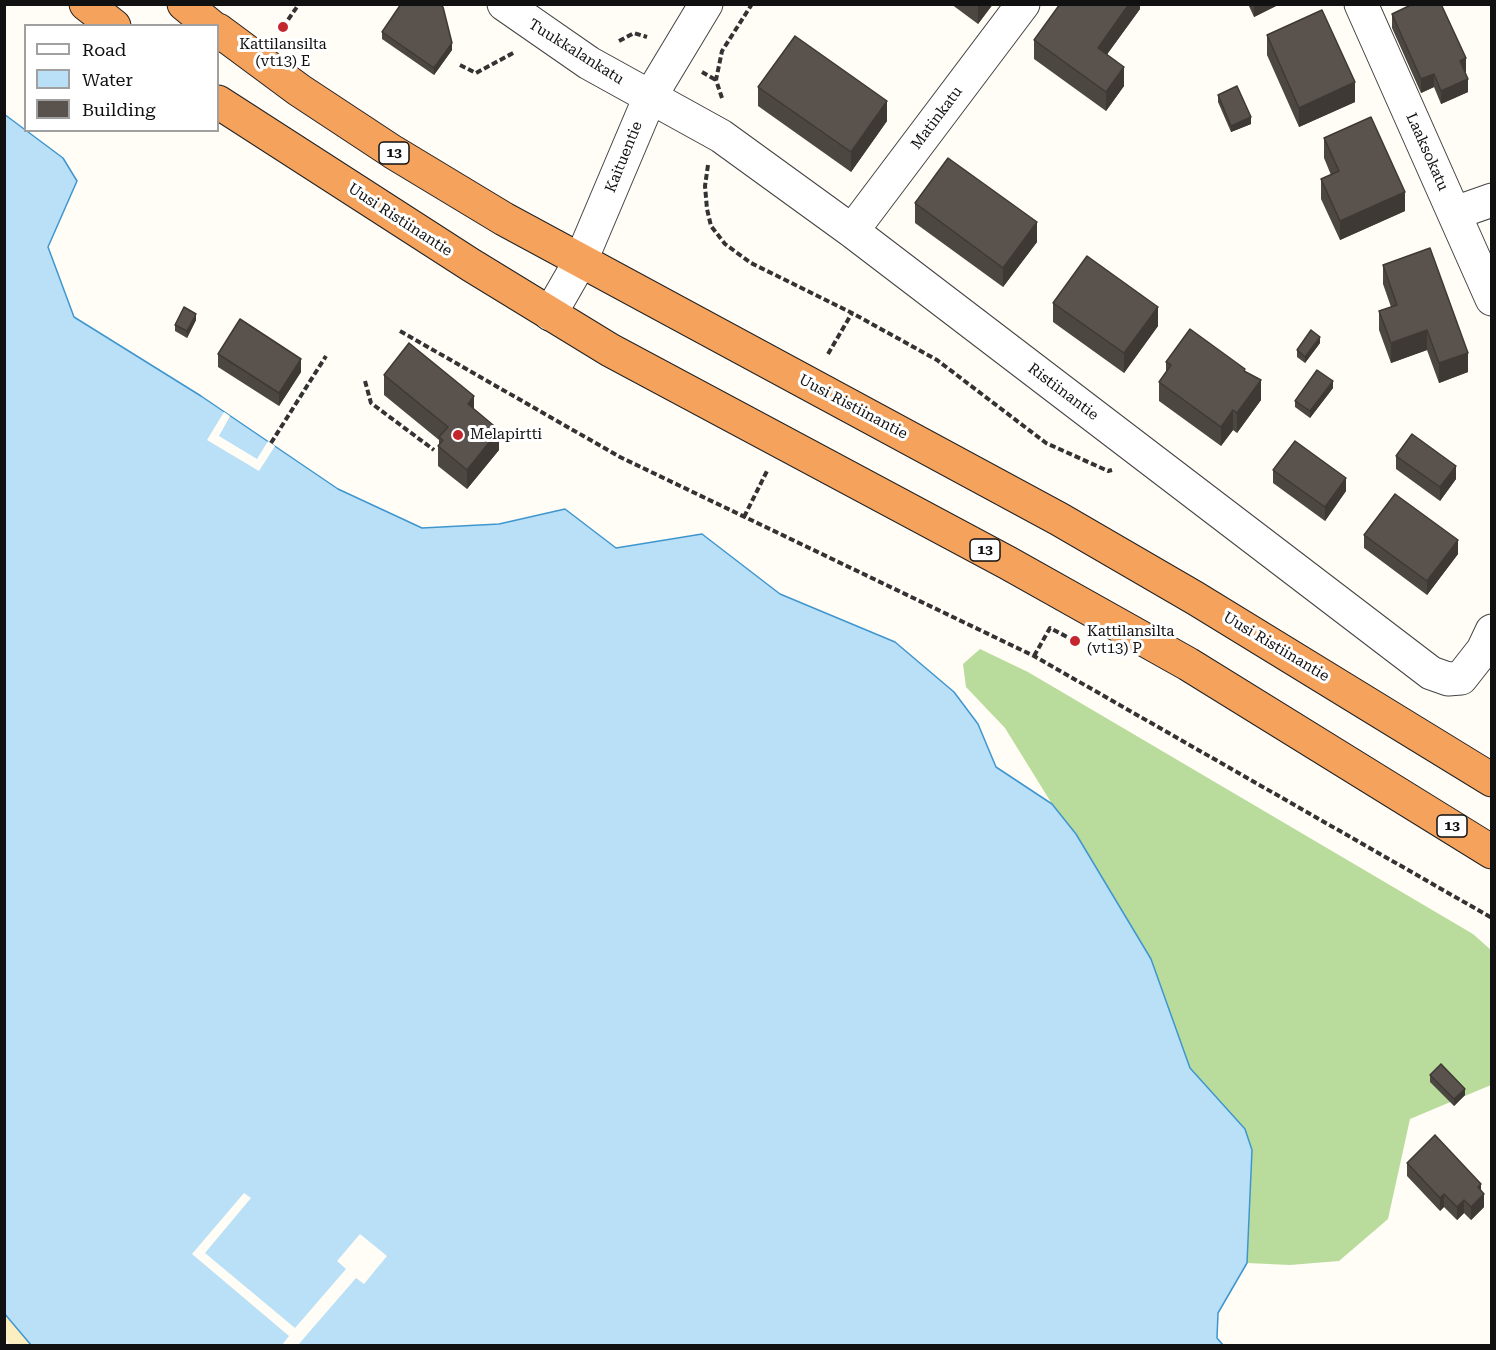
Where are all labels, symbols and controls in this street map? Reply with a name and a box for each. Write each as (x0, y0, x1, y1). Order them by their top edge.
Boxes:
street label: Tuukkalankatu (525, 15, 627, 89)
marker: Kattilansilta (vt13) E (276, 20, 290, 34)
legend (24, 24, 219, 132)
place label: Kattilansilta (vt13) E (239, 36, 327, 71)
text: Road (82, 39, 126, 60)
text: Water (82, 69, 133, 90)
street label: Matinkatu (908, 83, 966, 153)
text: Building (82, 99, 156, 120)
street label: Laaksokatu (1402, 110, 1452, 194)
street label: Kaituentie (602, 119, 646, 195)
road number: 13 (379, 142, 409, 164)
street label: Uusi Ristiinantie (345, 180, 455, 260)
street label: Ristiinantie (1024, 360, 1102, 424)
street label: Uusi Ristiinantie (796, 371, 910, 443)
place label: Melapirtti (470, 426, 542, 444)
marker: Melapirtti (451, 428, 465, 442)
road number: 13 (970, 539, 1000, 561)
street label: Uusi Ristiinantie (1220, 608, 1332, 686)
place label: Kattilansilta (vt13) P (1087, 623, 1174, 658)
marker: Kattilansilta (vt13) P (1068, 634, 1082, 648)
road number: 13 (1437, 815, 1467, 837)

